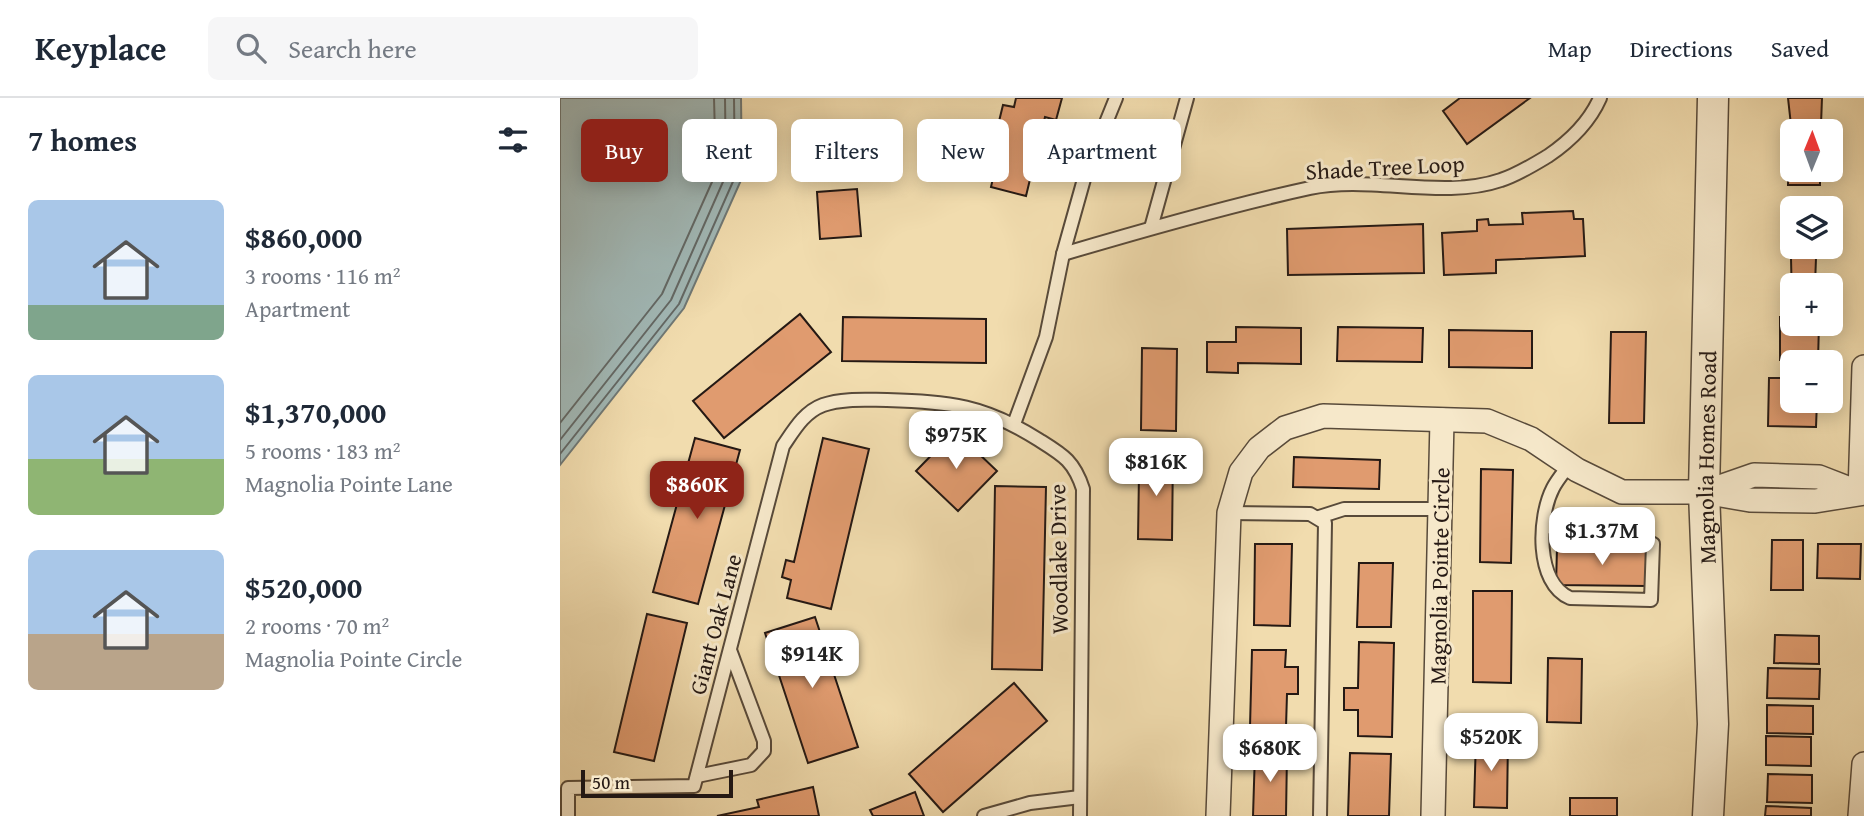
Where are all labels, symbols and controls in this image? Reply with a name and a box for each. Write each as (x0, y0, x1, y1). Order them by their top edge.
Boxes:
search box (208, 17, 698, 80)
text: Keyplace (35, 24, 166, 72)
icon: search (232, 29, 270, 67)
text: Search here (288, 29, 417, 68)
text: Map (1548, 31, 1592, 66)
text: Directions (1630, 31, 1733, 66)
text: Saved (1771, 31, 1829, 66)
text: 7 homes (28, 118, 137, 162)
chip: Buy (581, 119, 668, 182)
chip: Rent (682, 119, 777, 182)
chip: Filters (791, 119, 903, 182)
chip: New (917, 119, 1009, 182)
chip: Apartment (1023, 119, 1181, 182)
north arrow (1780, 119, 1843, 182)
map controls (1780, 119, 1843, 413)
icon: filters (494, 121, 532, 159)
street label: Shade Tree Loop (1305, 146, 1465, 188)
button: layers (1780, 196, 1843, 259)
text: $860,000 (245, 215, 362, 259)
icon: home (84, 228, 168, 312)
text: 3 rooms · 116 m² (245, 259, 400, 292)
button: + (1780, 273, 1843, 336)
text: Apartment (245, 292, 350, 325)
street label: Magnolia Homes Road (1688, 349, 1724, 565)
button: − (1780, 350, 1843, 413)
text: $1,370,000 (245, 390, 386, 434)
icon: home (84, 403, 168, 487)
pin: $975K (907, 412, 1005, 471)
text: $975K (925, 417, 987, 450)
text: 5 rooms · 183 m² (245, 434, 400, 467)
pin: $816K (1107, 438, 1205, 498)
text: $816K (1125, 444, 1187, 477)
pin: $860K (648, 462, 746, 521)
text: Magnolia Pointe Lane (245, 467, 453, 500)
text: $860K (666, 467, 728, 500)
street label: Magnolia Pointe Circle (1421, 467, 1457, 685)
street label: Woodlake Drive (1040, 484, 1076, 634)
pin: $1.37M (1545, 508, 1659, 567)
text: $1.37M (1565, 513, 1639, 546)
street label: Giant Oak Lane (680, 550, 750, 698)
text: $520,000 (245, 565, 362, 609)
icon: home (84, 578, 168, 662)
text: 2 rooms · 70 m² (245, 609, 389, 642)
pin: $914K (763, 630, 861, 690)
text: $914K (781, 636, 843, 669)
text: Magnolia Pointe Circle (245, 642, 462, 675)
pin: $520K (1442, 714, 1540, 773)
text: $520K (1460, 719, 1522, 752)
pin: $680K (1221, 724, 1319, 784)
text: $680K (1239, 730, 1301, 763)
scale bar (581, 767, 733, 799)
text: 50 m (592, 768, 630, 796)

